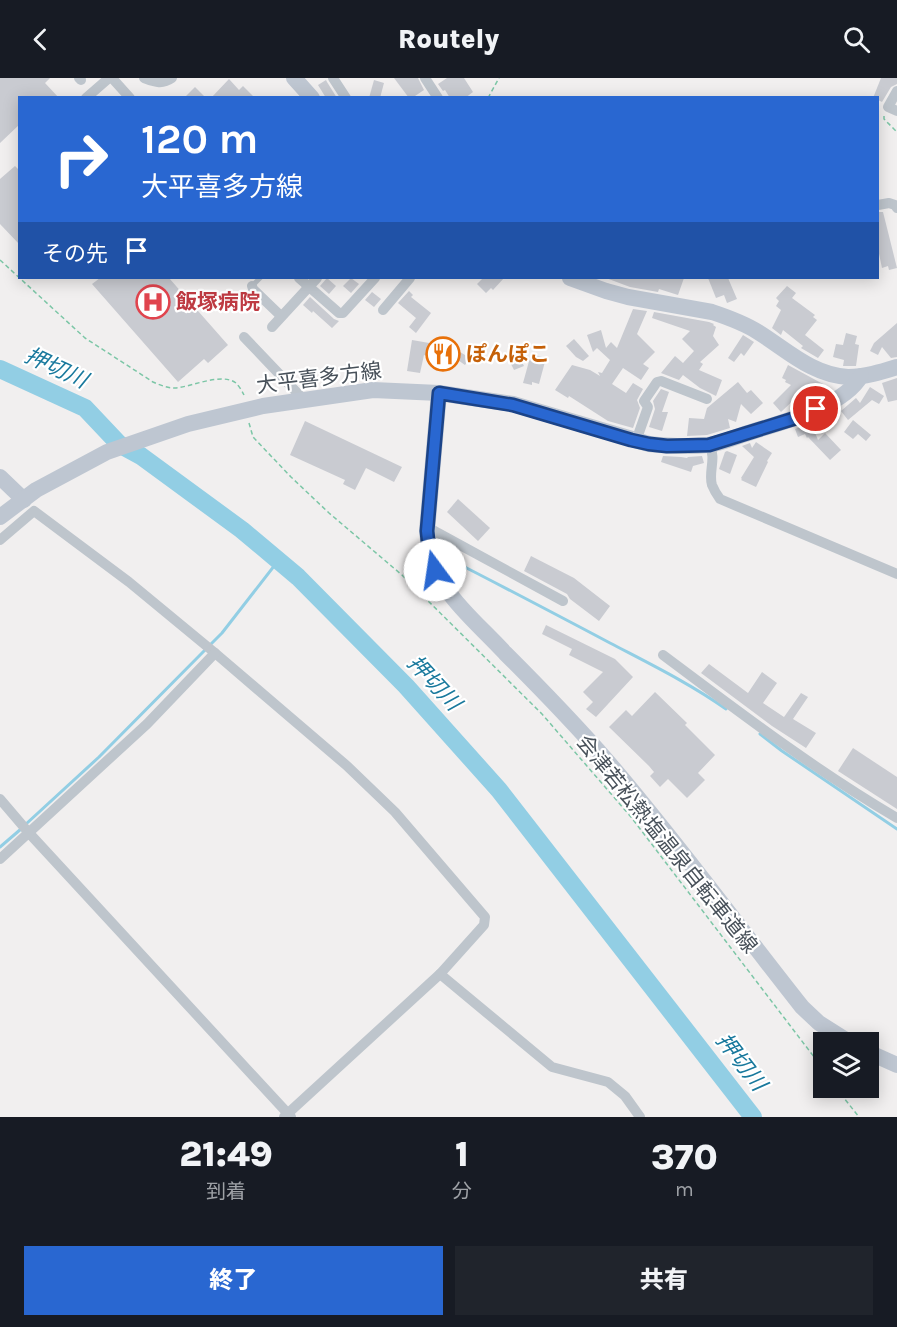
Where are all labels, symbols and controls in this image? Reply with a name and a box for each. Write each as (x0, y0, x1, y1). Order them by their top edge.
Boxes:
icon: back (24, 23, 57, 56)
text: Routely (398, 23, 499, 55)
icon: search (840, 23, 873, 56)
text: 120 m (141, 114, 258, 164)
icon: right (42, 120, 120, 198)
text: 大平喜多方線 (141, 171, 303, 203)
icon: arrive (120, 234, 153, 267)
text: その先 (42, 241, 108, 267)
hospital icon: 飯塚病院 (135, 284, 171, 320)
place label: 飯塚病院 (175, 290, 260, 314)
restaurant icon: ぽんぽこ (425, 336, 461, 372)
water label: 押切川 (21, 342, 93, 395)
place label: ぽんぽこ (466, 342, 550, 366)
street label: 大平喜多方線 (255, 358, 383, 398)
pin (790, 383, 841, 434)
icon: arrive (799, 392, 832, 425)
position arrow (403, 538, 467, 602)
water label: 押切川 (402, 650, 467, 717)
street label: 会津若松熱塩温泉自転車道線 (572, 730, 762, 958)
water label: 押切川 (710, 1028, 773, 1098)
map controls (813, 1032, 879, 1098)
button: layers (813, 1032, 879, 1098)
text: 21:49 (179, 1133, 273, 1175)
text: 1 (455, 1133, 469, 1175)
text: 370 (651, 1136, 718, 1178)
text: m (675, 1178, 694, 1201)
text: 到着 (206, 1180, 246, 1203)
text: 分 (452, 1180, 472, 1203)
button: 終了 (24, 1246, 443, 1315)
button: 共有 (455, 1246, 873, 1315)

